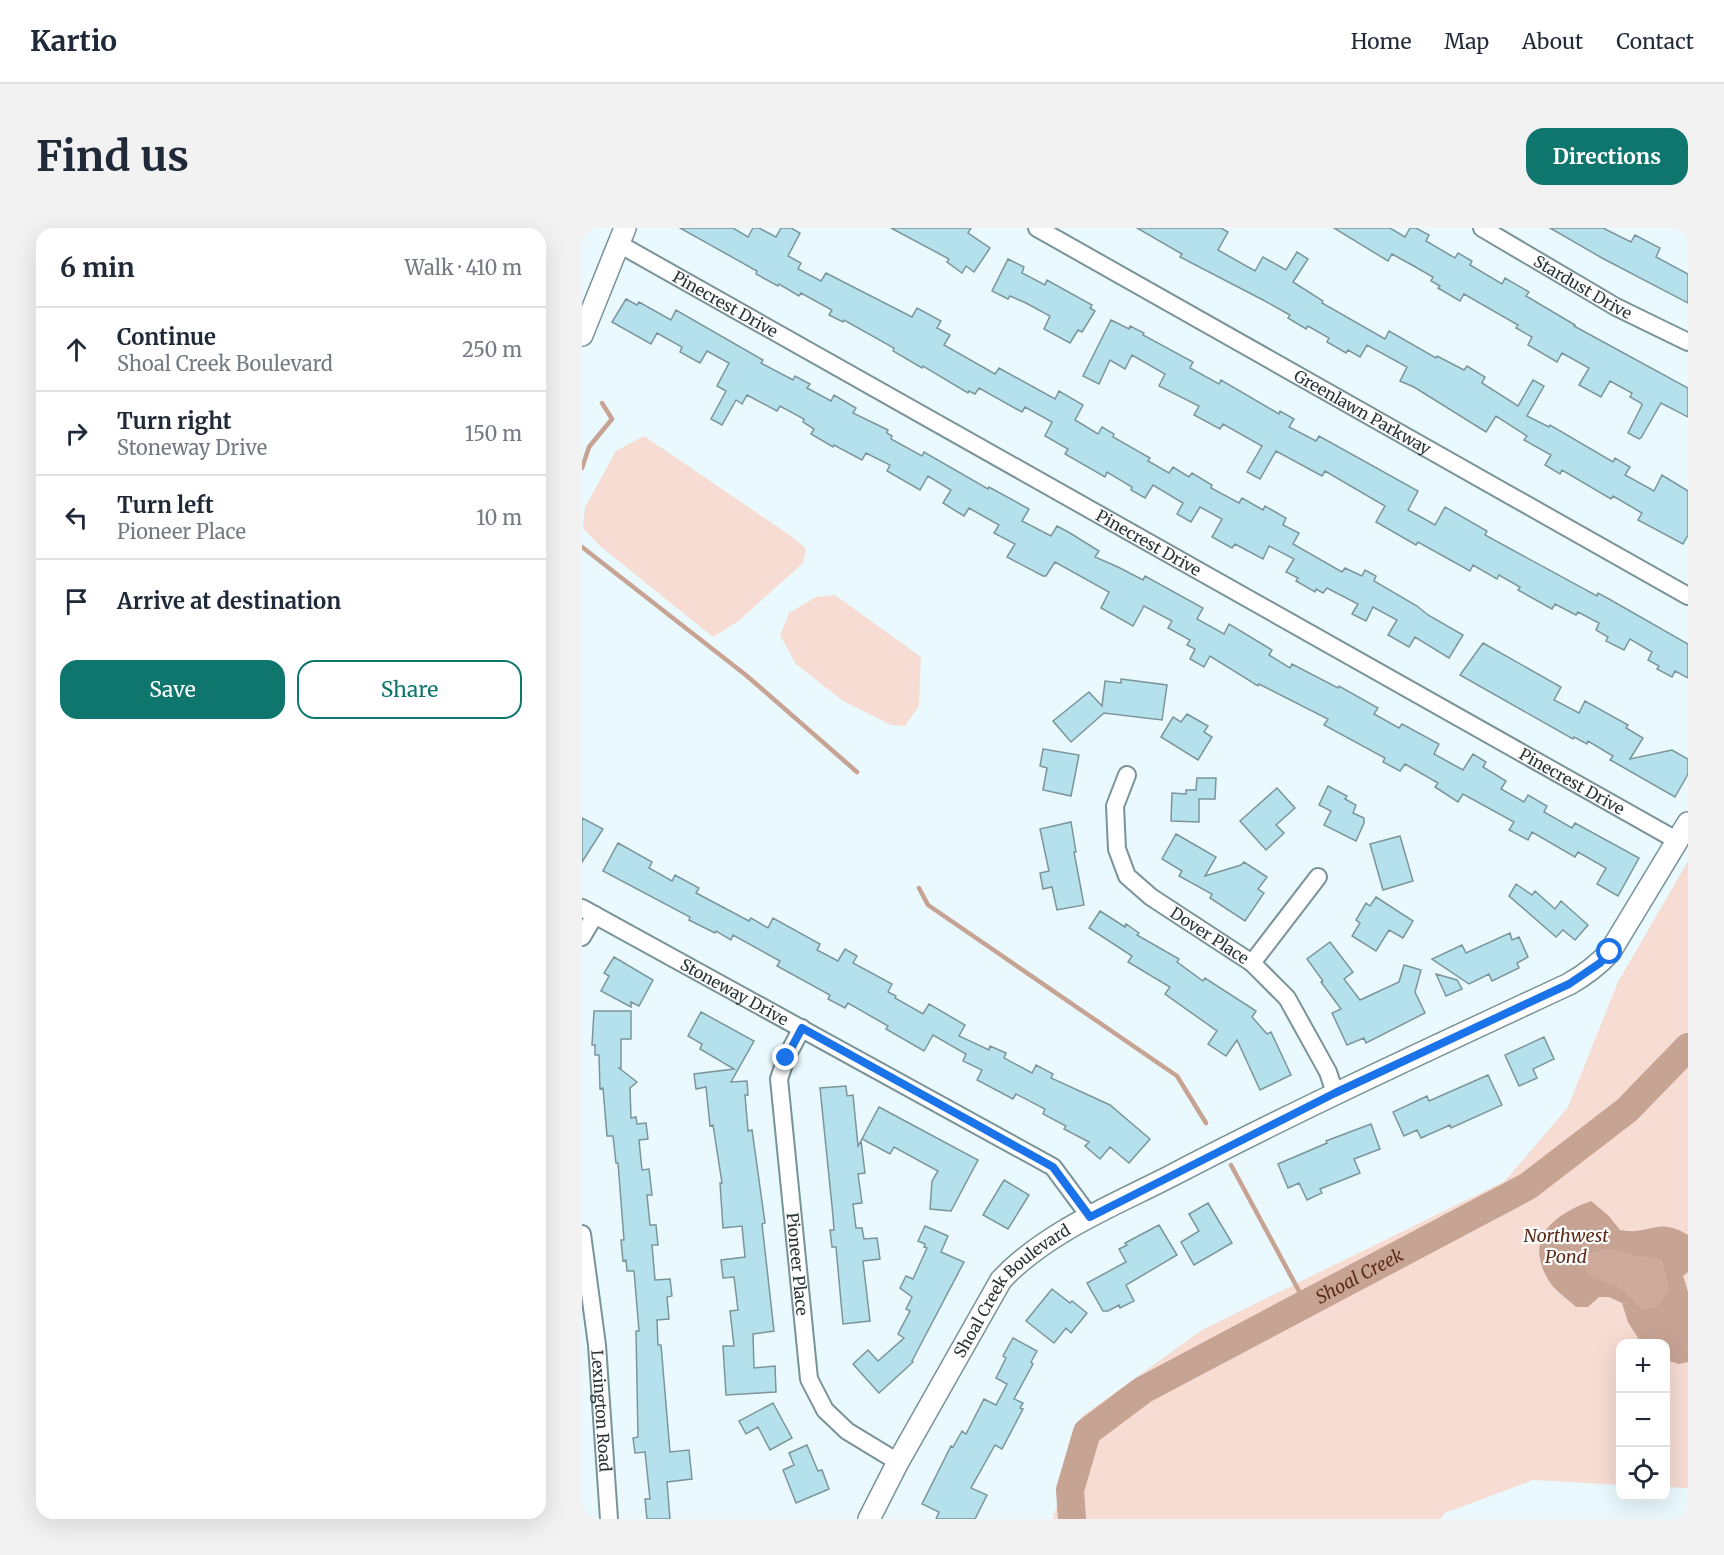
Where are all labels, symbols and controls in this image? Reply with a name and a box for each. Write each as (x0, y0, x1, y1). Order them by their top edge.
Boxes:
text: Kartio (30, 23, 117, 59)
text: Home (1351, 28, 1411, 55)
text: Map (1444, 28, 1489, 55)
text: About (1522, 28, 1583, 55)
text: Contact (1616, 28, 1694, 55)
button: Directions (1526, 128, 1688, 185)
text: Find us (36, 130, 189, 182)
text: 6 min (60, 251, 135, 284)
street label: Stardust Drive (1530, 251, 1635, 323)
text: Walk · 410 m (405, 255, 522, 280)
street label: Pinecrest Drive (669, 266, 781, 341)
text: Continue (117, 323, 216, 351)
icon: ahead (60, 333, 93, 366)
text: 250 m (462, 337, 522, 362)
text: Shoal Creek Boulevard (117, 351, 333, 376)
street label: Greenlawn Parkway (1291, 365, 1435, 459)
text: Turn right (117, 407, 231, 435)
icon: right (60, 417, 93, 450)
text: 150 m (465, 421, 522, 446)
text: Stoneway Drive (117, 435, 267, 460)
text: Turn left (117, 491, 214, 519)
icon: left (60, 501, 93, 534)
text: 10 m (476, 505, 522, 530)
street label: Pinecrest Drive (1093, 505, 1205, 580)
text: Pioneer Place (117, 519, 246, 544)
icon: arrive (60, 585, 93, 618)
text: Arrive at destination (117, 587, 341, 615)
button: Save (60, 660, 285, 719)
button: Share (297, 660, 522, 719)
street label: Pinecrest Drive (1516, 744, 1628, 819)
street label: Dover Place (1166, 902, 1253, 968)
route start (1596, 938, 1622, 964)
street label: Stoneway Drive (677, 954, 792, 1030)
route end (772, 1044, 798, 1070)
street label: Pioneer Place (782, 1212, 813, 1316)
street label: Shoal Creek Boulevard (949, 1220, 1074, 1361)
water label: Northwest Pond (1524, 1224, 1609, 1268)
water label: Shoal Creek (1311, 1243, 1407, 1308)
map controls (1616, 1339, 1670, 1501)
button: + (1616, 1339, 1670, 1393)
street label: Lexington Road (587, 1349, 616, 1473)
button: − (1616, 1393, 1670, 1447)
button: locate (1616, 1447, 1670, 1501)

